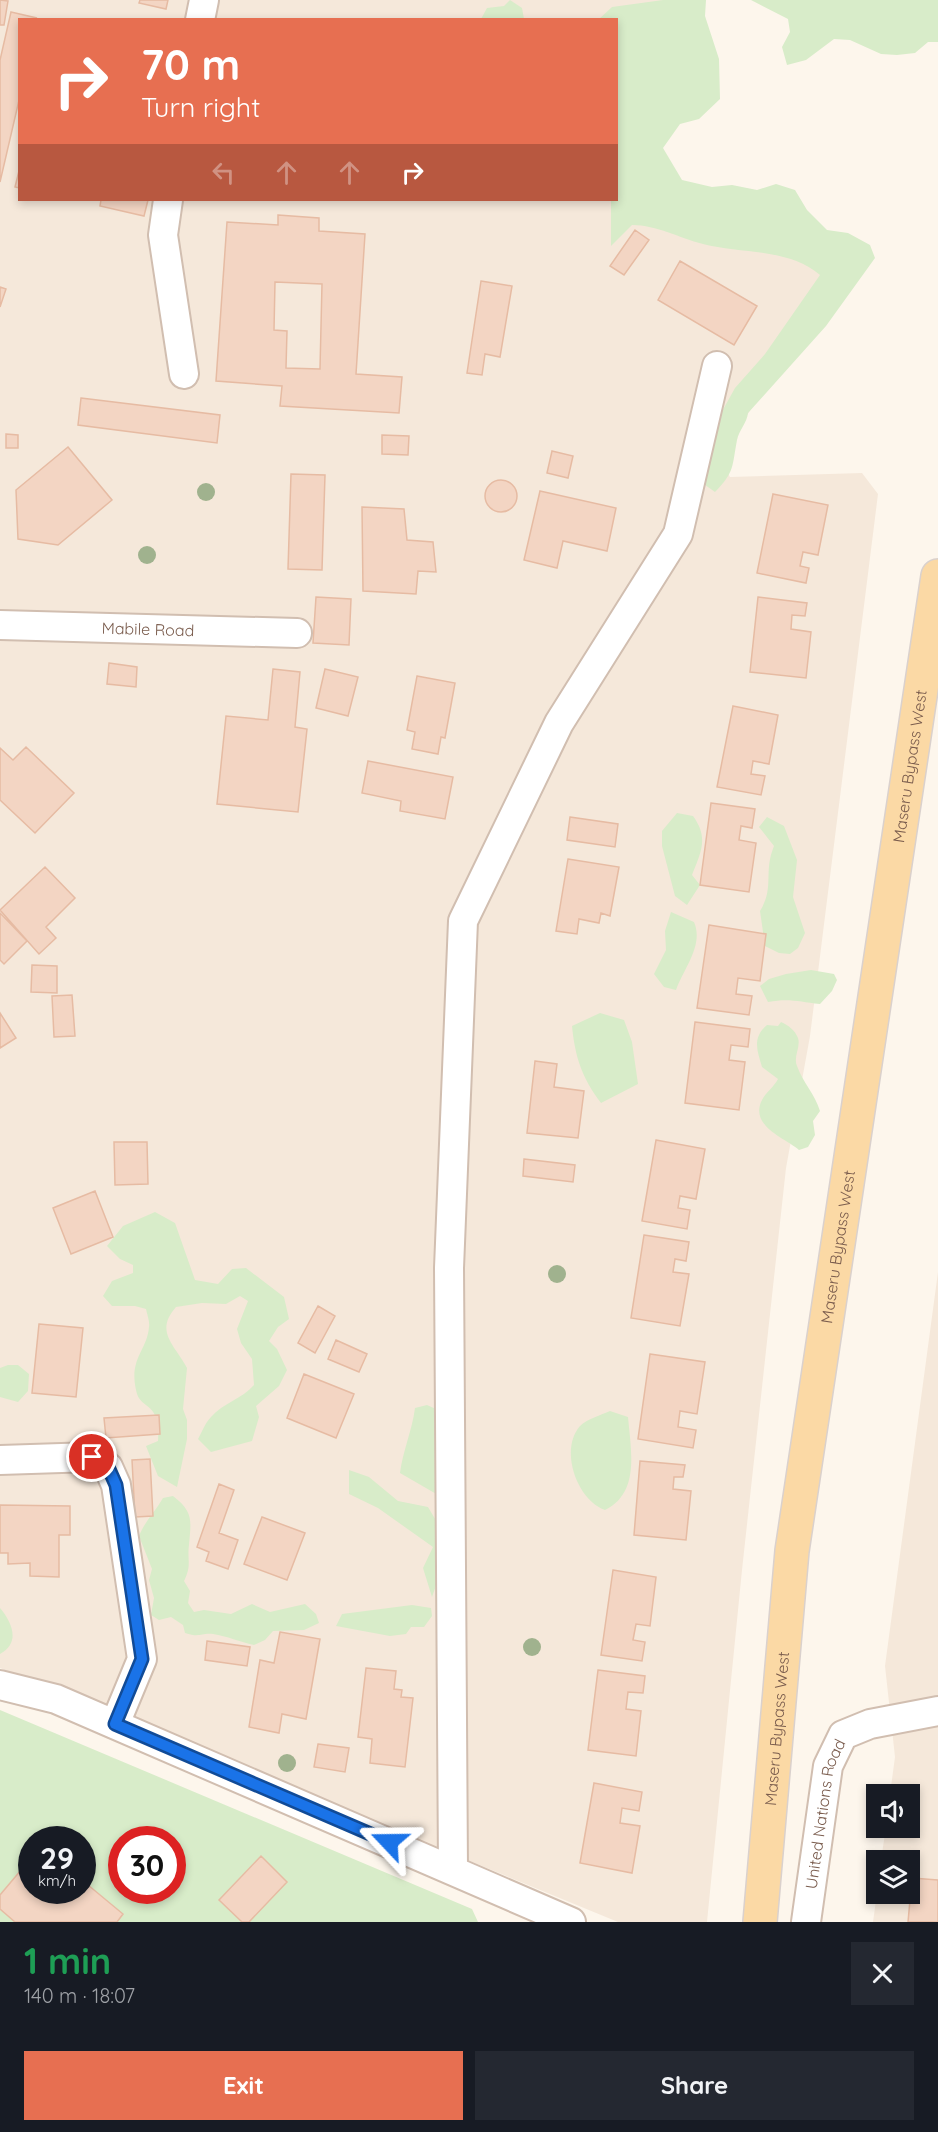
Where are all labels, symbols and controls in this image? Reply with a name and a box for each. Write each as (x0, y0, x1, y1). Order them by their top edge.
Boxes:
text: 70 m (141, 38, 240, 91)
icon: right (42, 42, 120, 120)
text: Turn right (141, 90, 260, 124)
icon: left (207, 156, 240, 189)
icon: ahead (270, 156, 303, 189)
icon: ahead (333, 156, 366, 189)
icon: right (396, 156, 429, 189)
street label: Mabile Road (101, 618, 195, 640)
street label: Maseru Bypass West (888, 688, 931, 844)
street label: Maseru Bypass West (816, 1169, 859, 1325)
pin (66, 1431, 117, 1482)
icon: arrive (75, 1440, 108, 1473)
street label: Maseru Bypass West (760, 1651, 793, 1807)
street label: United Nations Road (801, 1735, 850, 1890)
map controls (866, 1784, 920, 1904)
button: sound (866, 1784, 920, 1838)
position arrow (357, 1810, 421, 1874)
speed limit sign: 30 (108, 1826, 186, 1904)
text: 29 (40, 1839, 74, 1877)
button: layers (866, 1850, 920, 1904)
text: km/h (38, 1871, 76, 1890)
text: 1 min (24, 1938, 111, 1983)
button: close (851, 1942, 914, 2005)
text: 140 m · 18:07 (24, 1983, 135, 2008)
button: Exit (24, 2051, 463, 2120)
button: Share (475, 2051, 914, 2120)

